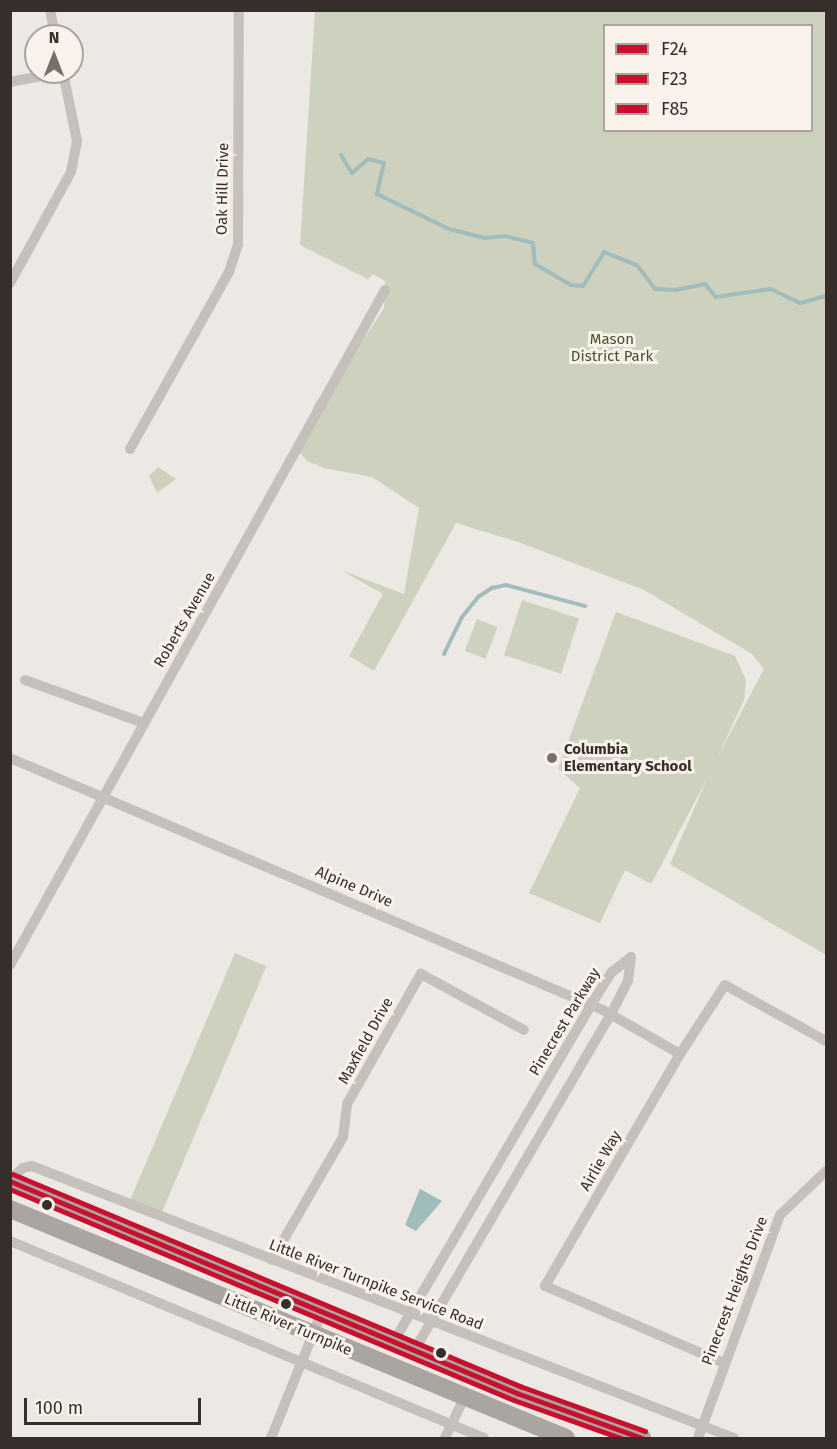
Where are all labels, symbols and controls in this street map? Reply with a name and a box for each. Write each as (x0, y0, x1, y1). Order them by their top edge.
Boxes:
north arrow (24, 24, 84, 84)
legend (603, 24, 813, 132)
text: N (49, 28, 59, 47)
text: F24 (661, 38, 688, 60)
text: F23 (661, 68, 687, 90)
text: F85 (661, 98, 688, 120)
street label: Oak Hill Drive (213, 143, 233, 235)
park label: Mason District Park (571, 330, 653, 365)
street label: Roberts Avenue (151, 569, 219, 671)
place label: Columbia Elementary School (564, 740, 692, 775)
marker: Columbia Elementary School (545, 751, 559, 765)
street label: Alpine Drive (313, 863, 395, 911)
street label: Pinecrest Parkway (526, 965, 604, 1079)
street label: Maxfield Drive (335, 995, 397, 1087)
street label: Airlie Way (577, 1128, 625, 1194)
unlabelled marker (41, 1199, 53, 1211)
street label: Pinecrest Heights Drive (698, 1214, 772, 1368)
street label: Little River Turnpike Service Road (266, 1236, 486, 1334)
street label: Little River Turnpike (222, 1290, 354, 1360)
unlabelled marker (280, 1298, 292, 1310)
unlabelled marker (435, 1347, 447, 1359)
scale bar (27, 1386, 204, 1424)
text: 100 m (35, 1397, 83, 1419)

